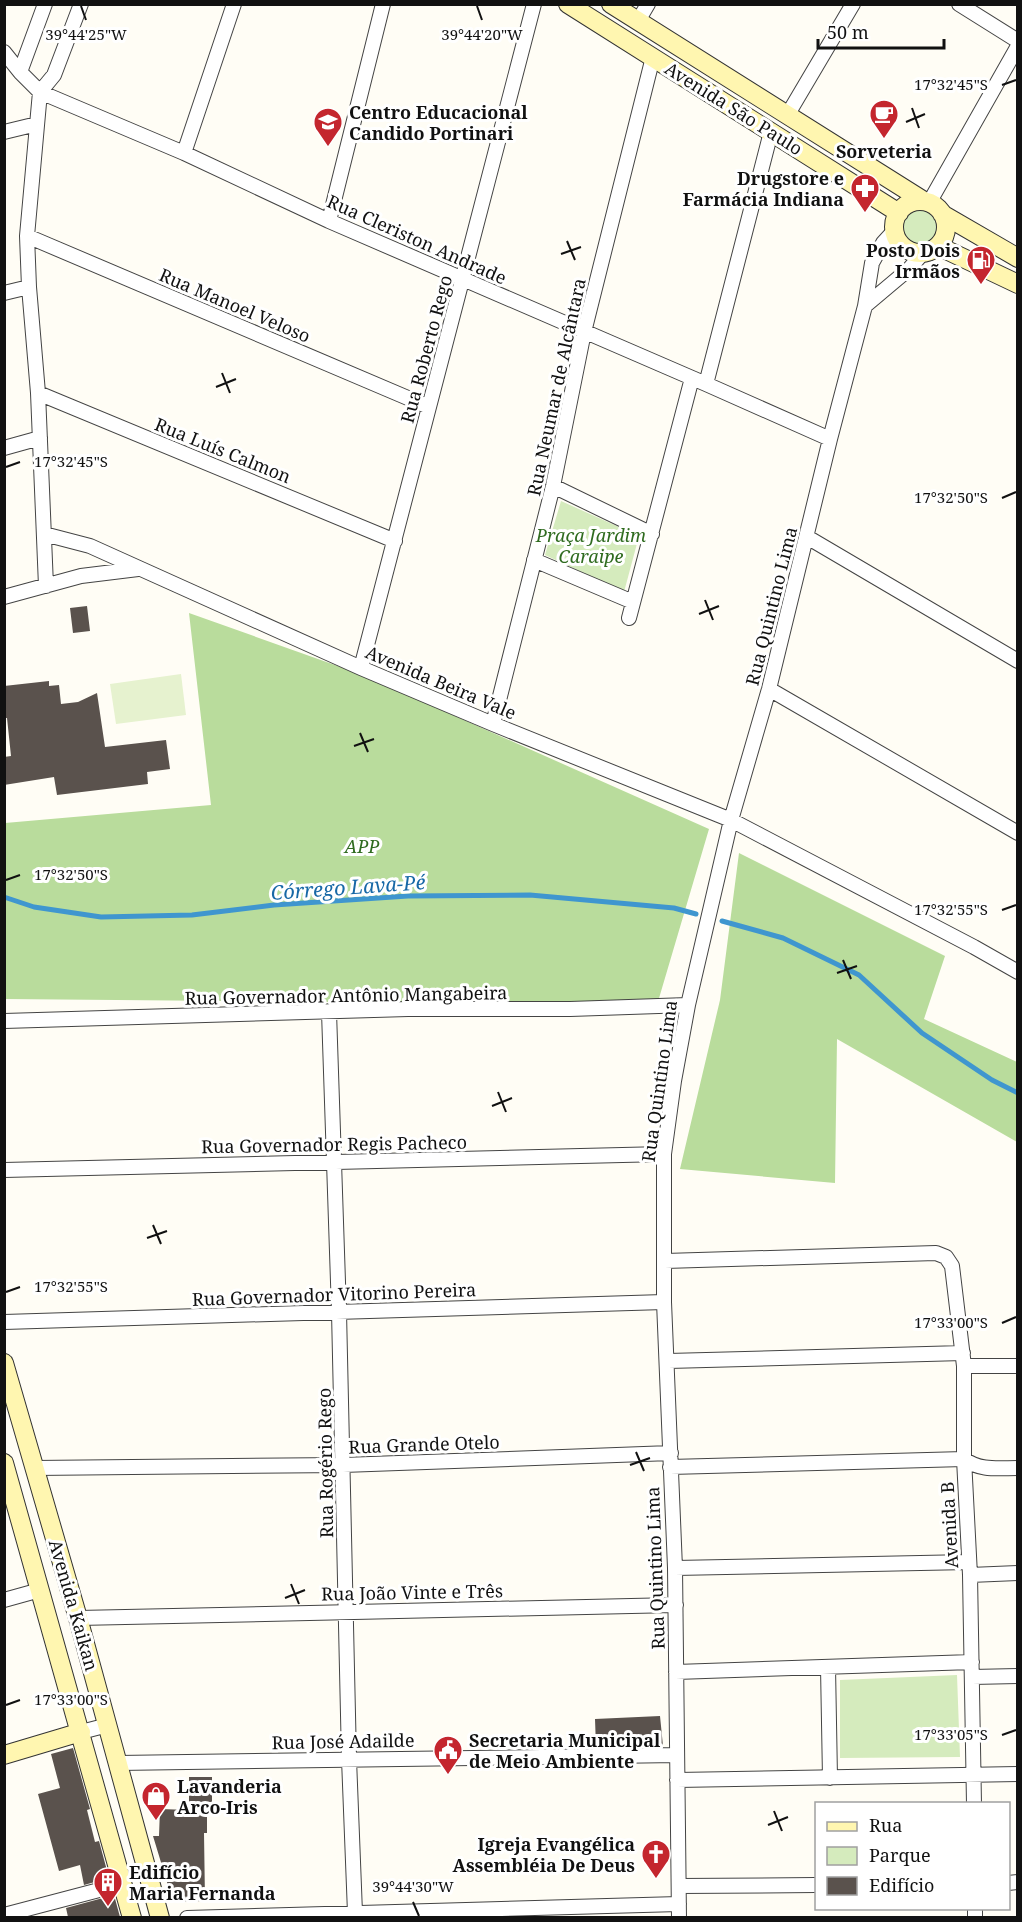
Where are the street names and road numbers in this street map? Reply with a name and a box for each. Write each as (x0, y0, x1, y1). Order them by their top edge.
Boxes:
street label: Avenida São Paulo (661, 56, 807, 160)
street label: Rua Cleriston Andrade (324, 189, 510, 289)
street label: Rua Manoel Veloso (156, 262, 314, 348)
street label: Rua Roberto Rego (395, 272, 457, 426)
street label: Rua Neumar de Alcântara (521, 276, 591, 498)
street label: Rua Luís Calmon (151, 412, 295, 488)
street label: Rua Quintino Lima (740, 524, 802, 688)
street label: Avenida Beira Vale (362, 639, 520, 725)
street label: Rua Governador Antônio Mangabeira (184, 980, 508, 1010)
street label: Rua Quintino Lima (636, 999, 682, 1163)
street label: Rua Governador Regis Pacheco (201, 1130, 467, 1158)
street label: Rua Governador Vitorino Pereira (192, 1277, 476, 1311)
street label: Rua Rogério Rego (312, 1388, 338, 1538)
street label: Rua Grande Otelo (348, 1429, 500, 1459)
street label: Avenida B (935, 1481, 963, 1569)
street label: Rua Quintino Lima (640, 1486, 670, 1650)
street label: Avenida Kaikan (44, 1536, 104, 1674)
street label: Rua João Vinte e Três (321, 1578, 503, 1606)
street label: Rua José Adailde (271, 1728, 415, 1754)

